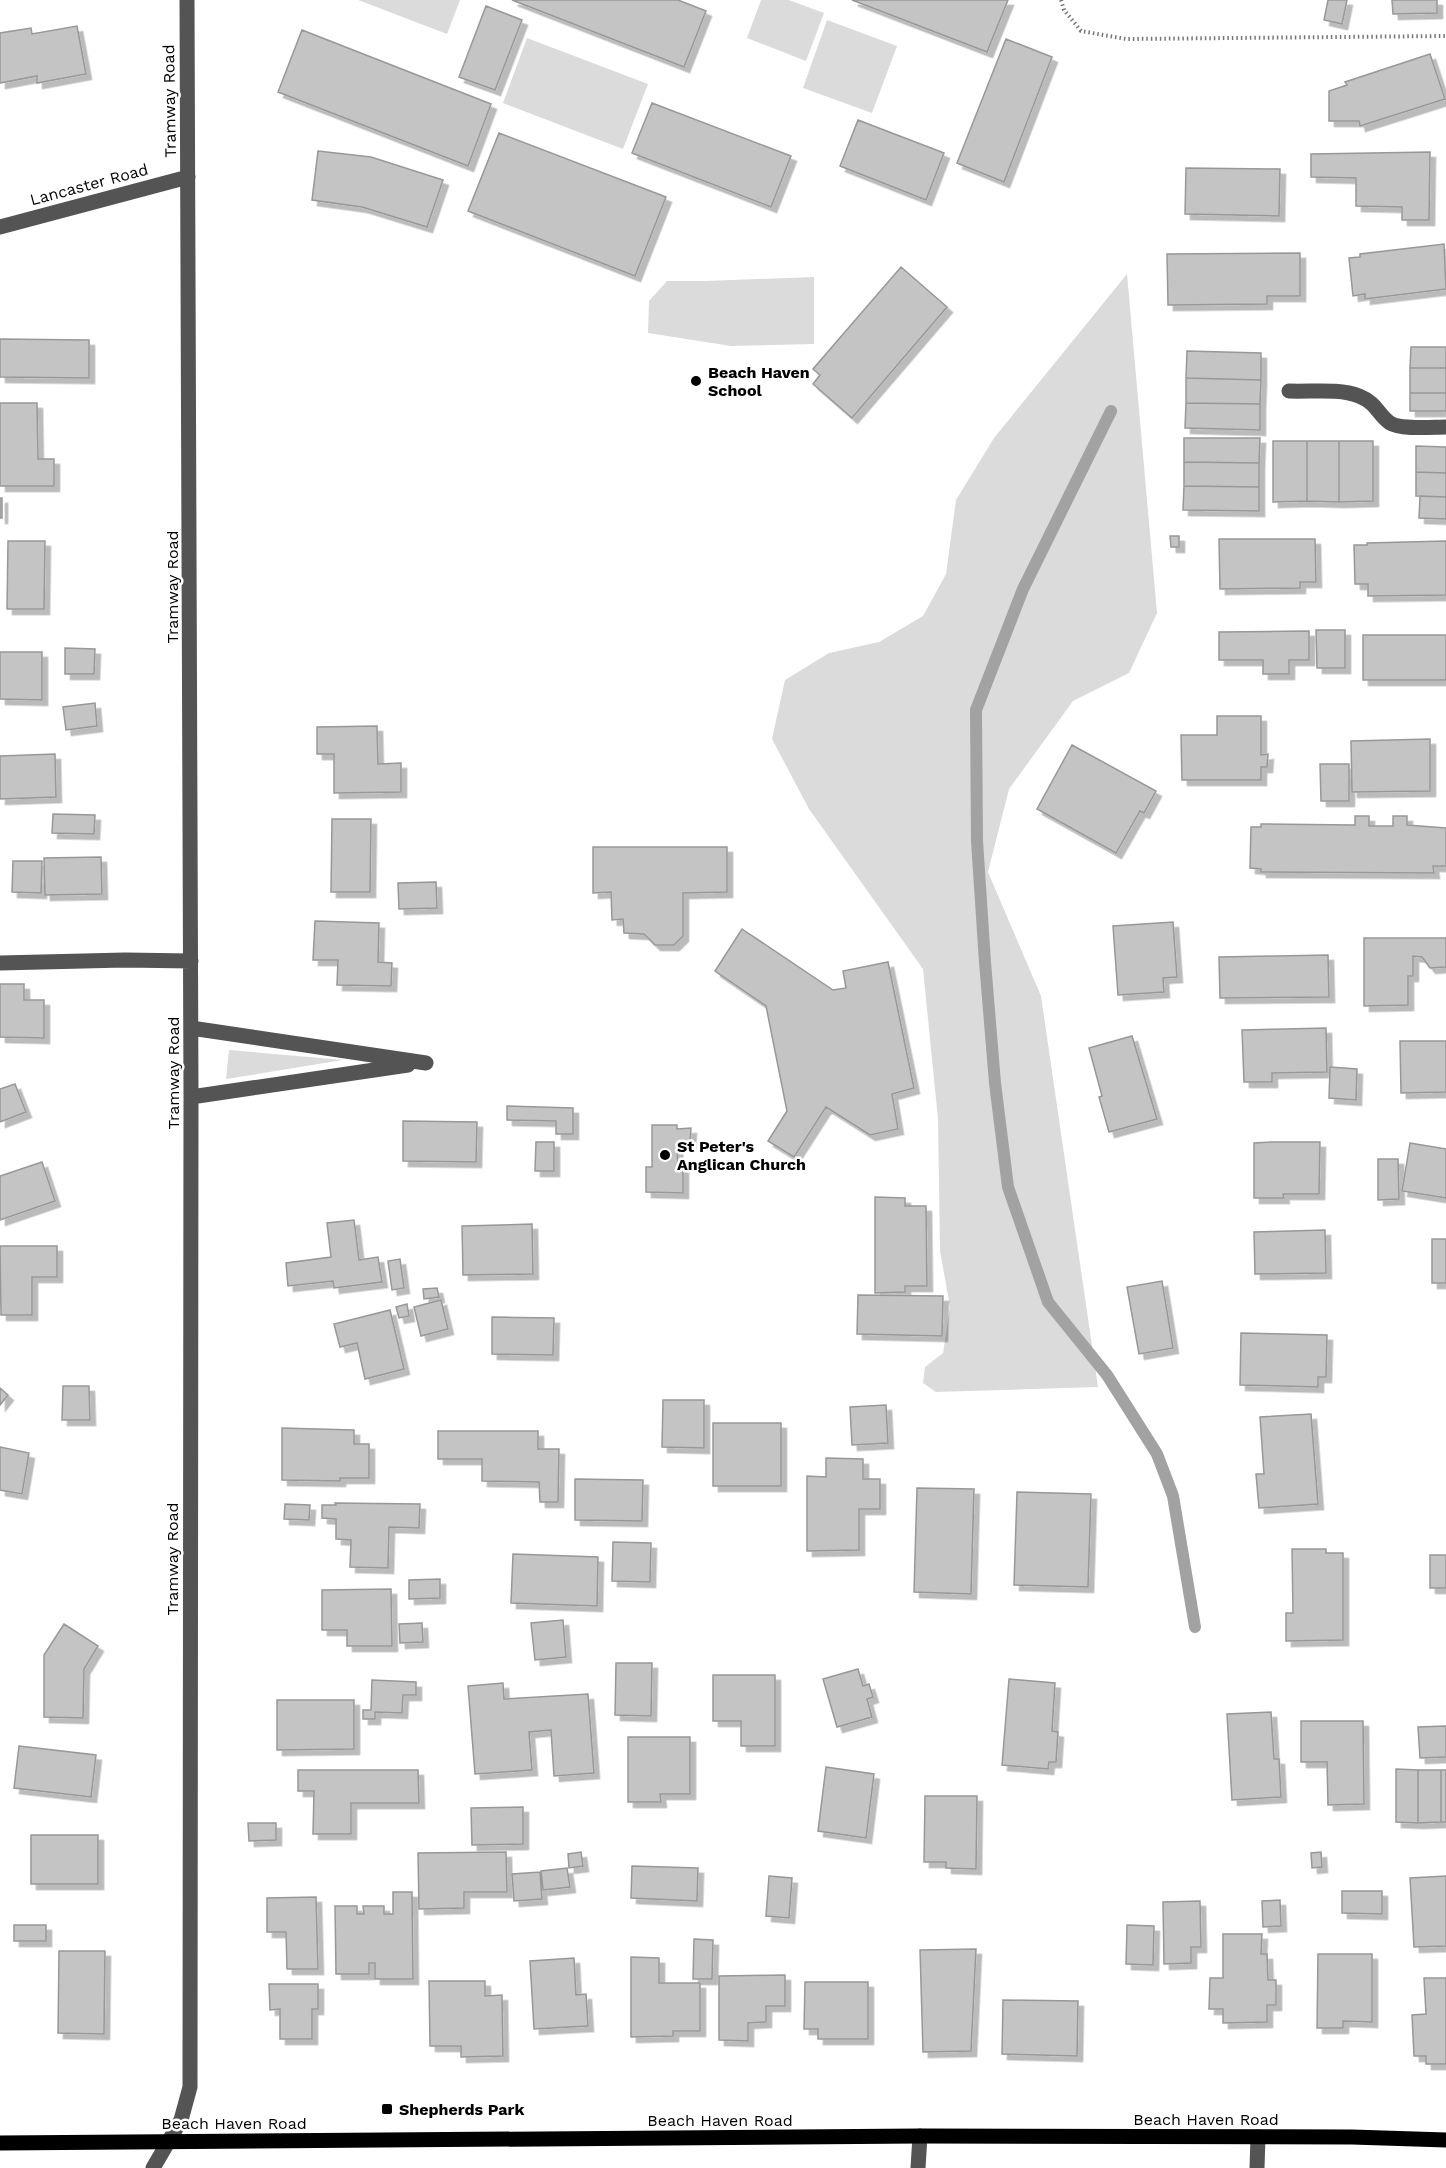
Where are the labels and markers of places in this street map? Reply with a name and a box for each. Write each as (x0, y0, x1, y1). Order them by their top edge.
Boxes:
place label: Beach Haven School (708, 363, 810, 400)
marker: Beach Haven School (689, 374, 703, 388)
place label: St Peter's Anglican Church (677, 1137, 806, 1174)
marker: St Peter's Anglican Church (658, 1148, 672, 1162)
place label: Shepherds Park (399, 2100, 524, 2119)
marker: Shepherds Park (380, 2102, 394, 2116)

